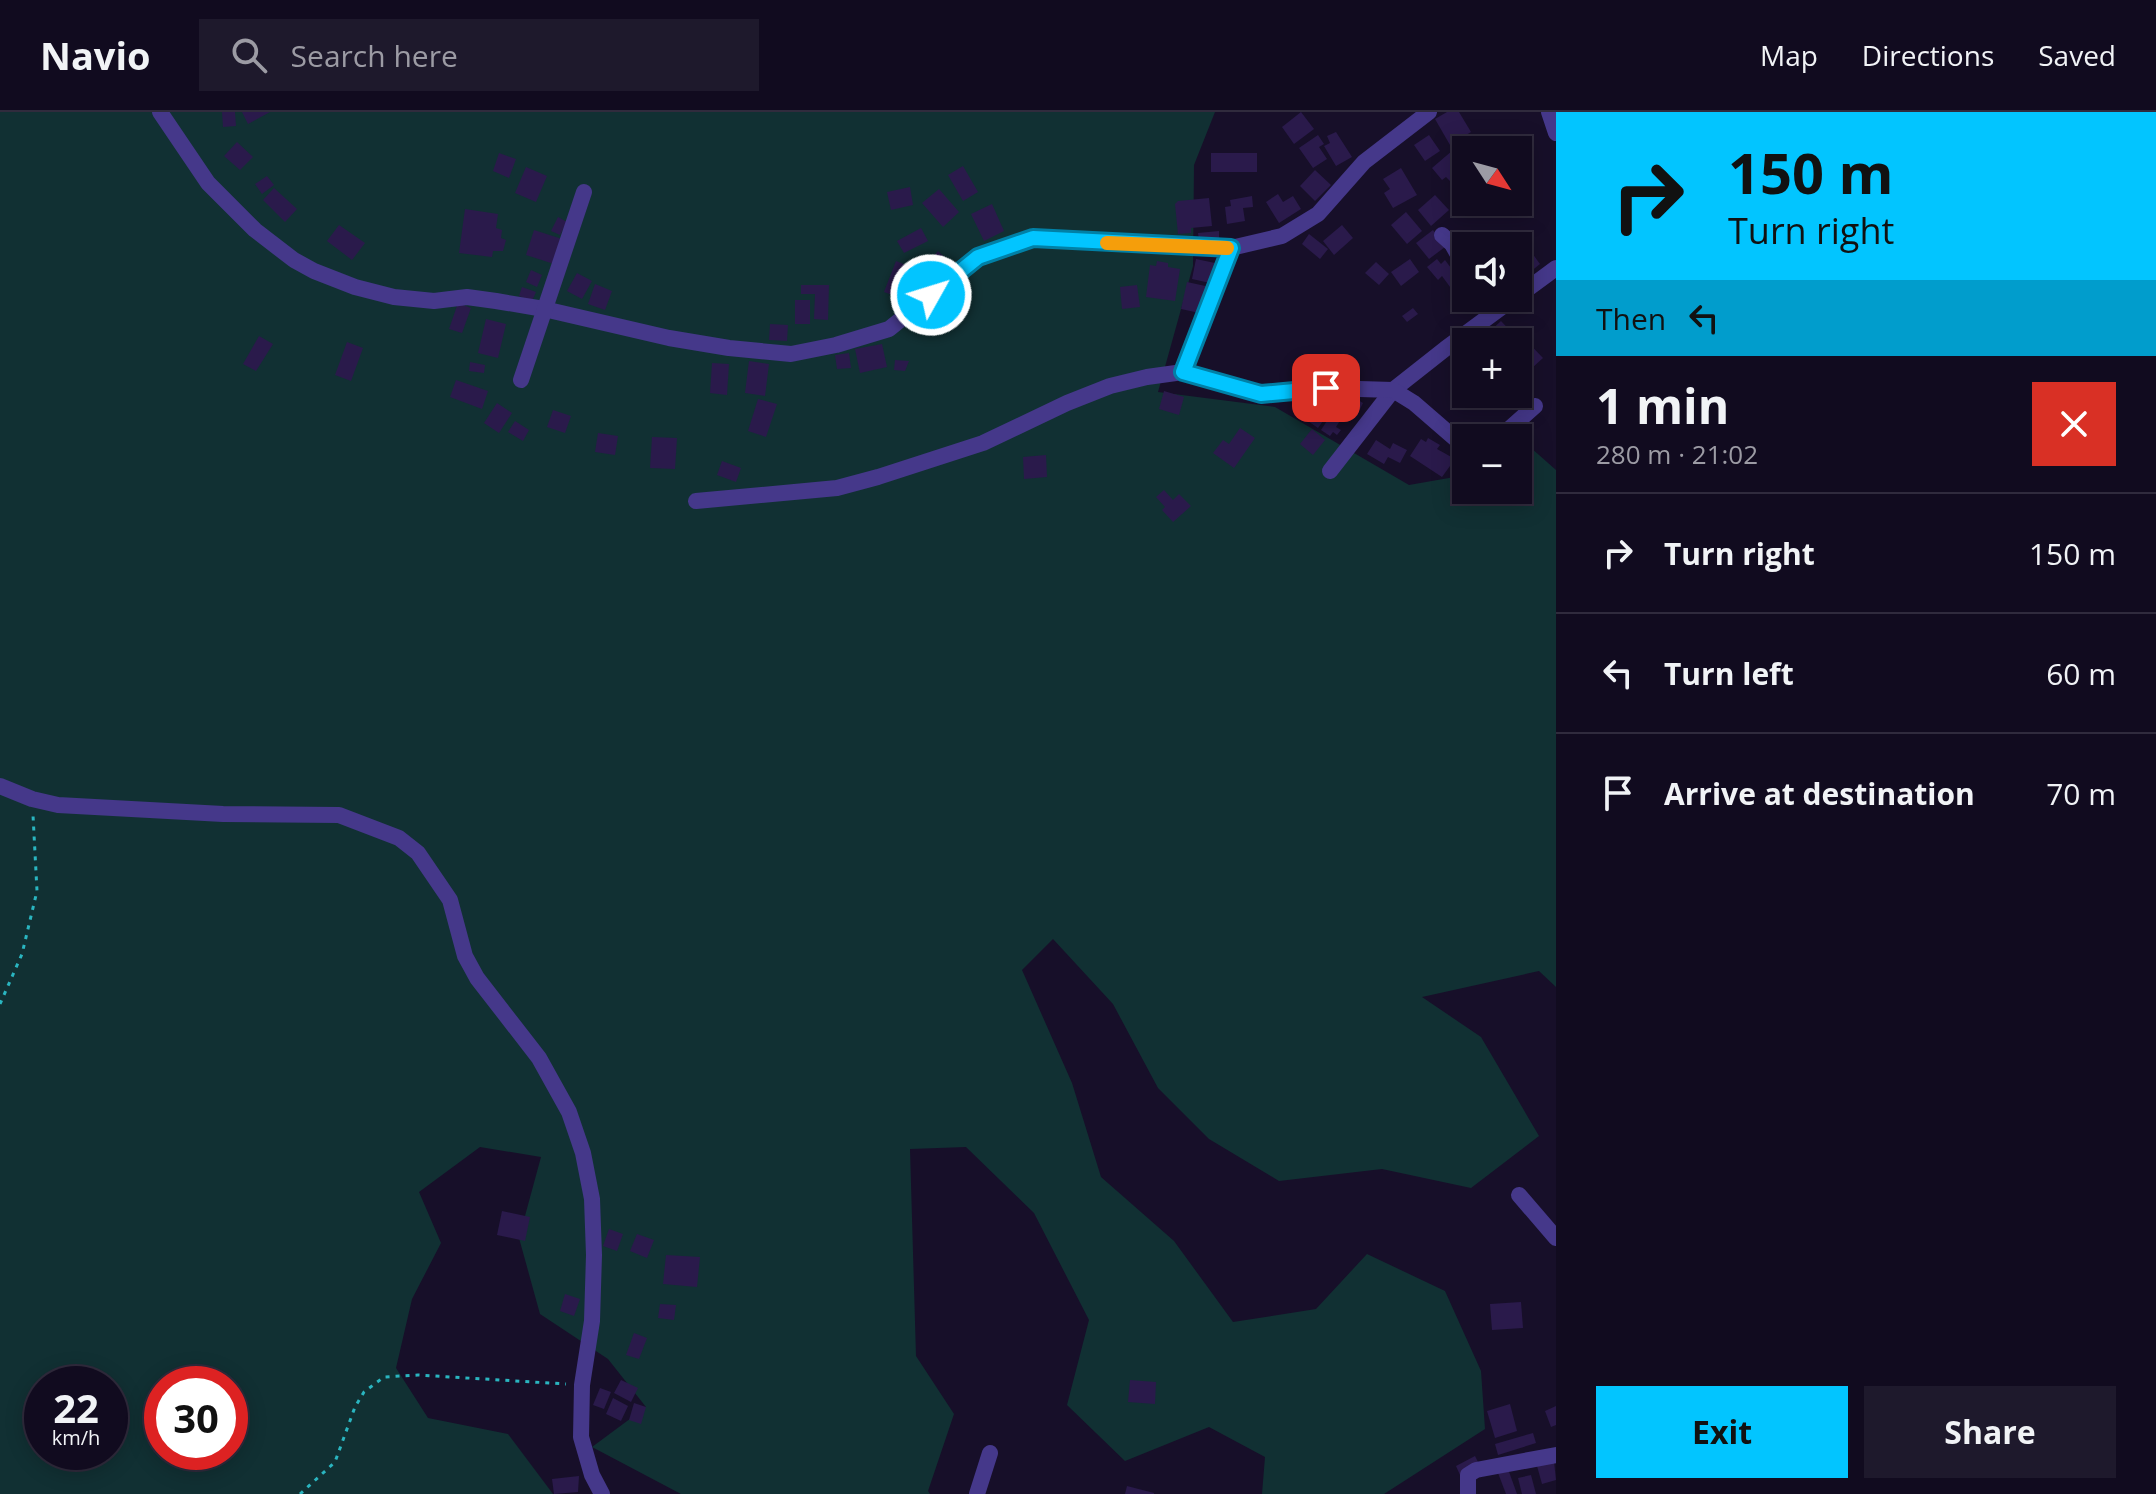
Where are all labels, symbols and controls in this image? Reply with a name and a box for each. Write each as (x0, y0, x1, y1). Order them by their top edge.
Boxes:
search box (199, 19, 759, 91)
text: Navio (40, 29, 151, 81)
icon: search (227, 33, 271, 77)
text: Search here (291, 35, 458, 76)
text: Map (1760, 36, 1818, 74)
text: Directions (1862, 36, 1994, 74)
text: Saved (2038, 36, 2116, 74)
text: 150 m (1728, 134, 1894, 210)
north arrow (1452, 136, 1532, 216)
map controls (1452, 136, 1532, 504)
icon: right (1596, 144, 1700, 248)
text: Turn right (1728, 206, 1894, 255)
button: sound (1452, 232, 1532, 312)
position arrow (889, 253, 973, 337)
icon: left (1682, 296, 1726, 340)
text: Then (1596, 298, 1666, 339)
button: + (1452, 328, 1532, 408)
pin (1292, 354, 1360, 422)
icon: arrive (1304, 366, 1348, 410)
text: 1 min (1596, 373, 1729, 438)
button: close (2032, 382, 2116, 466)
button: − (1452, 424, 1532, 504)
text: 280 m · 21:02 (1596, 436, 1758, 472)
icon: right (1596, 531, 1640, 575)
text: Turn right (1664, 533, 1815, 574)
text: 150 m (2029, 533, 2116, 574)
icon: left (1596, 651, 1640, 695)
text: Turn left (1664, 653, 1794, 694)
text: 60 m (2046, 653, 2116, 694)
icon: arrive (1596, 771, 1640, 815)
text: Arrive at destination (1664, 773, 1975, 814)
text: 70 m (2046, 773, 2116, 814)
speed limit sign: 30 (144, 1366, 248, 1470)
text: 22 (53, 1380, 99, 1435)
button: Exit (1596, 1386, 1848, 1478)
button: Share (1864, 1386, 2116, 1478)
text: km/h (52, 1424, 100, 1451)

